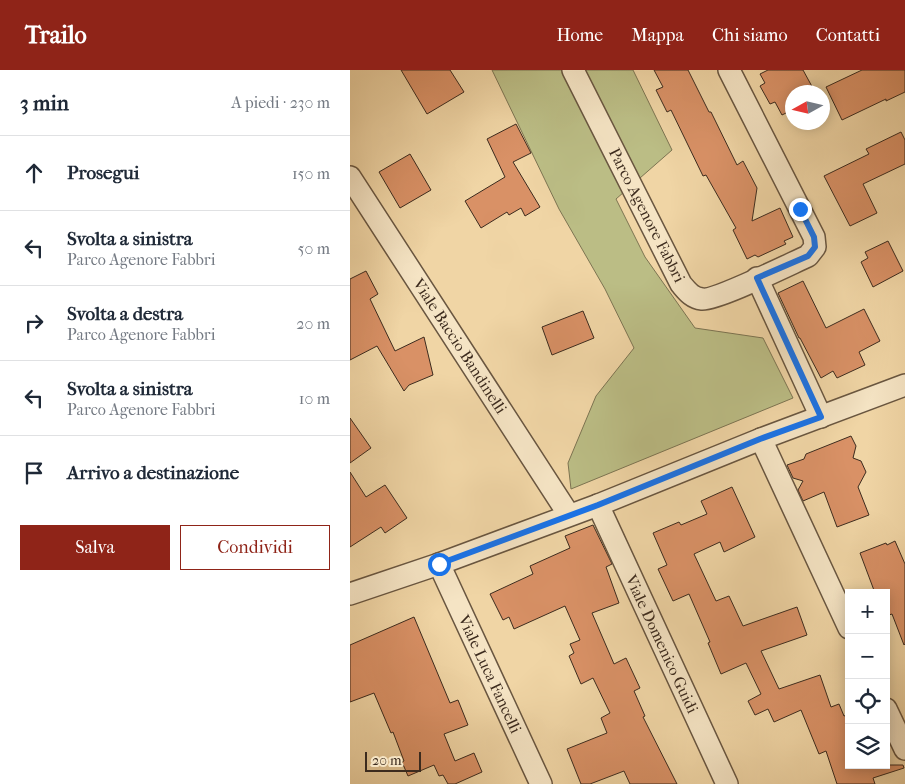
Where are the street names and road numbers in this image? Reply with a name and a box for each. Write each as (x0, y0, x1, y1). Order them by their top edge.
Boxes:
street label: Parco Agenore Fabbri (605, 145, 689, 286)
street label: Viale Baccio Bandinelli (409, 274, 511, 417)
street label: Viale Domenico Guidi (621, 571, 703, 716)
street label: Viale Luca Fancelli (454, 611, 526, 736)

